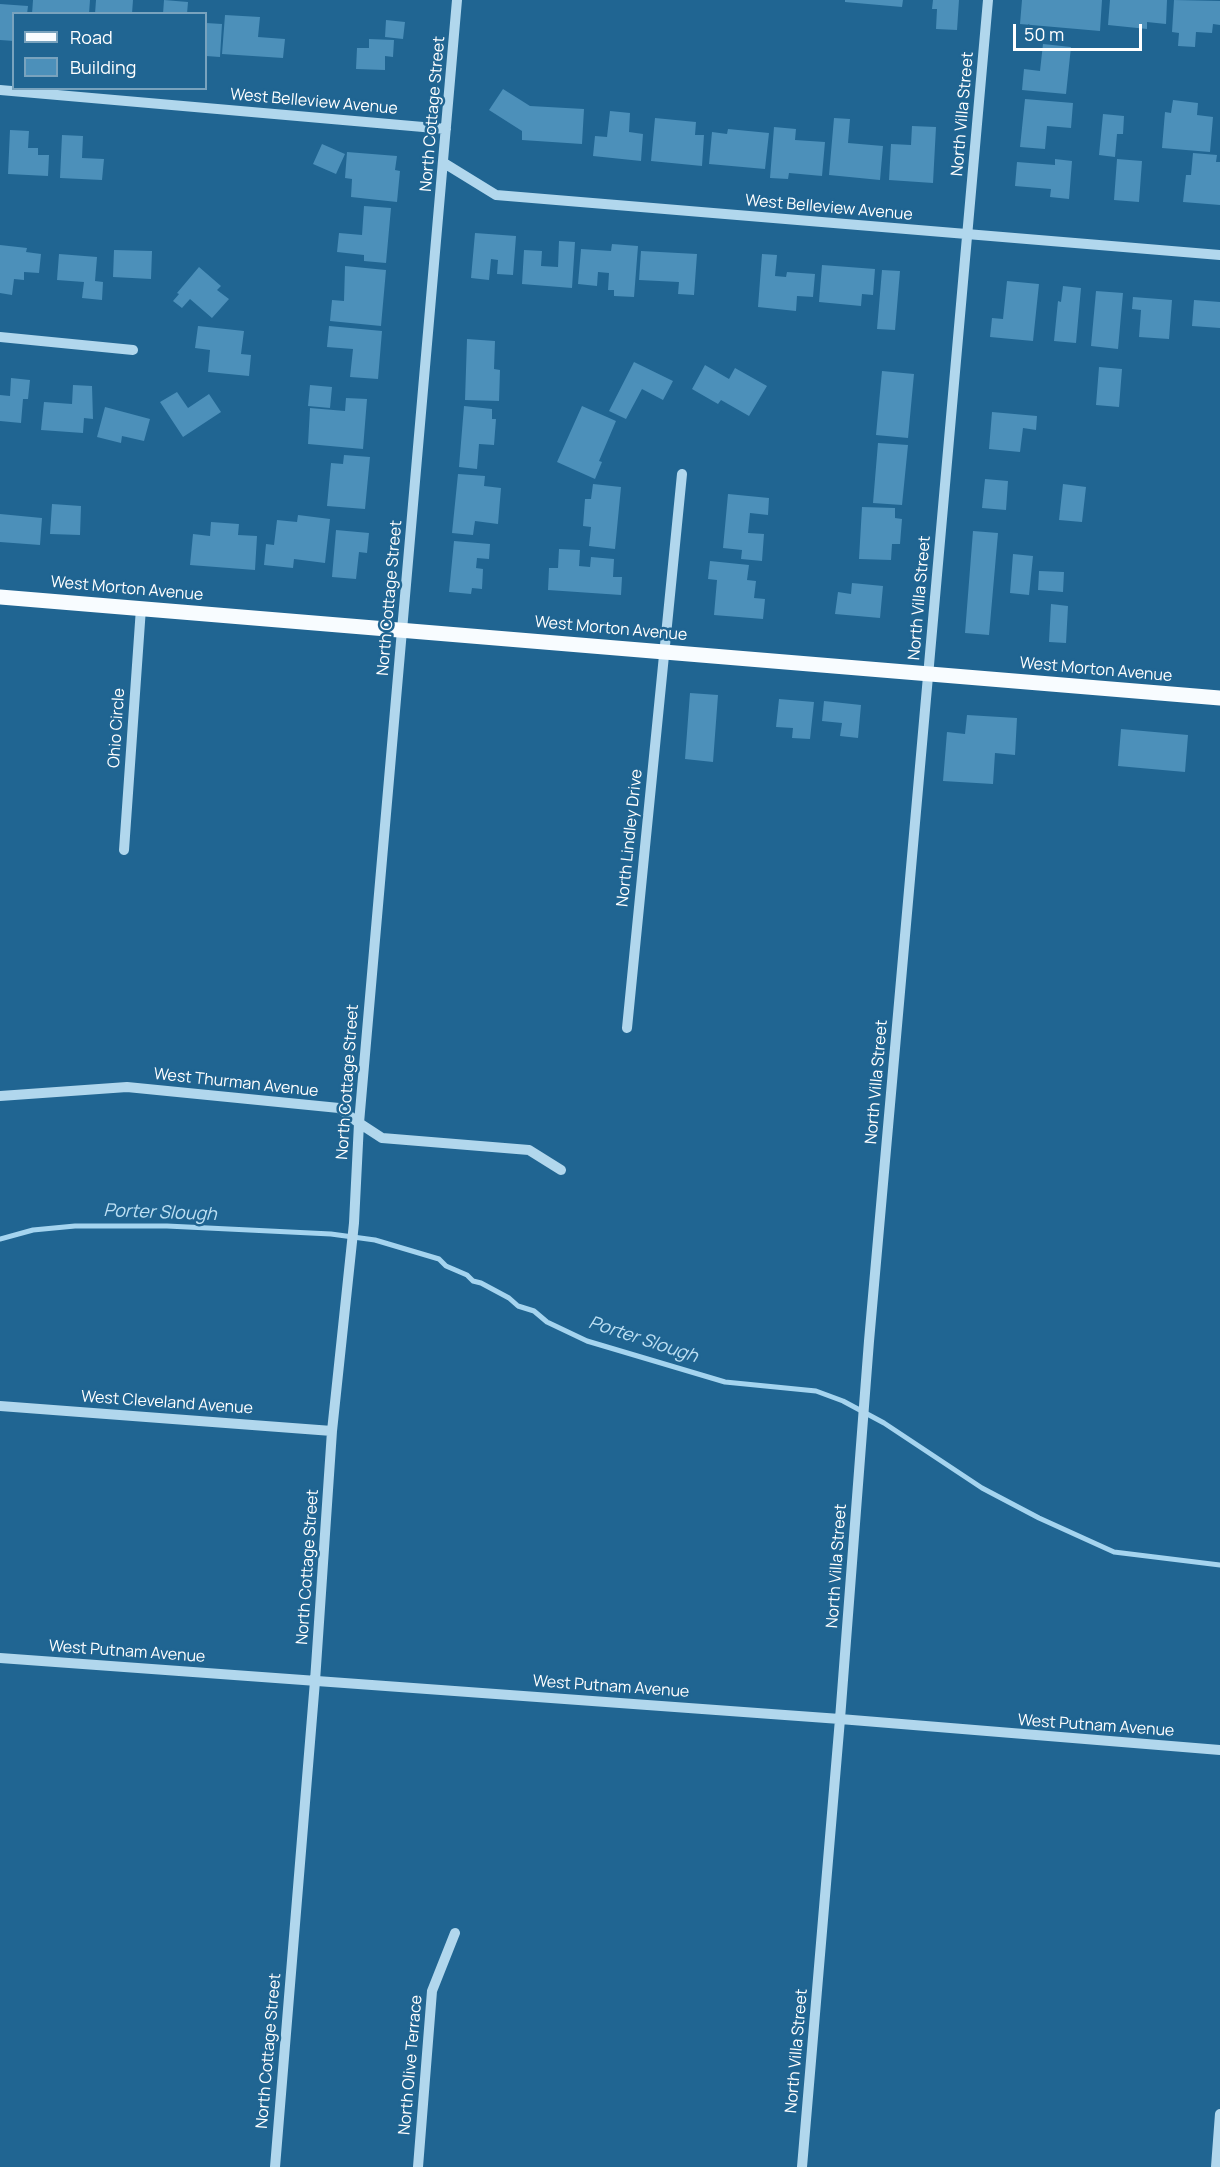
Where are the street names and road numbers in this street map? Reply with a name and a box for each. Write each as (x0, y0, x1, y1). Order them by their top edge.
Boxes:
street label: North Cottage Street (417, 35, 449, 193)
street label: North Villa Street (948, 51, 978, 177)
street label: West Belleview Avenue (229, 85, 399, 119)
street label: West Belleview Avenue (744, 191, 914, 225)
street label: North Cottage Street (374, 519, 406, 677)
street label: North Villa Street (905, 535, 935, 661)
street label: West Morton Avenue (50, 573, 204, 605)
street label: West Morton Avenue (534, 613, 688, 645)
street label: West Morton Avenue (1019, 654, 1173, 686)
street label: Ohio Circle (105, 687, 129, 769)
street label: North Lindley Drive (613, 768, 647, 908)
street label: North Cottage Street (333, 1004, 363, 1160)
street label: North Villa Street (862, 1019, 892, 1145)
street label: West Thurman Avenue (153, 1065, 319, 1101)
street label: West Cleveland Avenue (80, 1387, 254, 1419)
street label: North Cottage Street (293, 1489, 323, 1645)
street label: North Villa Street (823, 1503, 851, 1629)
street label: West Putnam Avenue (48, 1637, 206, 1667)
street label: West Putnam Avenue (532, 1672, 690, 1702)
street label: West Putnam Avenue (1017, 1711, 1175, 1741)
street label: North Cottage Street (253, 1972, 285, 2130)
street label: North Villa Street (782, 1988, 812, 2114)
street label: North Olive Terrace (395, 1994, 427, 2136)

